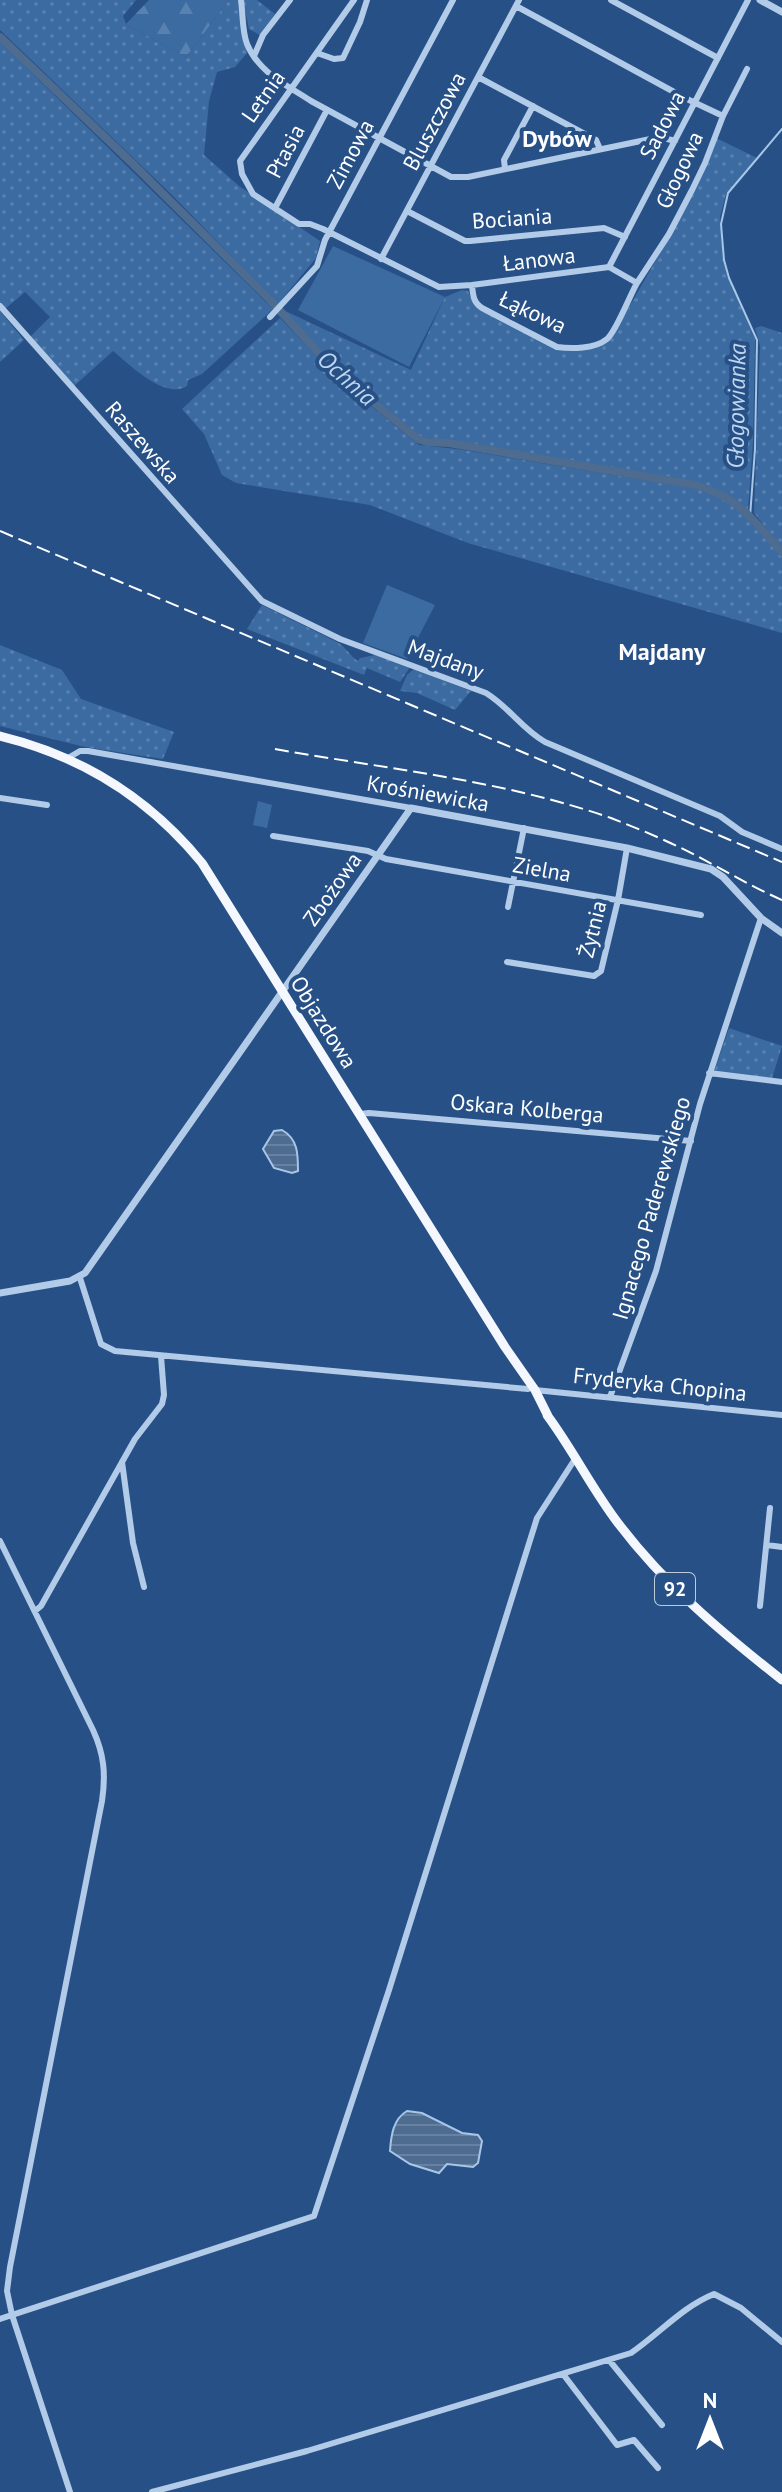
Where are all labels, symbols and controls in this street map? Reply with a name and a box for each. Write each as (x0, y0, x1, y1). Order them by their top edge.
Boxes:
street label: Letnia (235, 64, 291, 128)
street label: Bluszczowa (396, 67, 472, 175)
street label: Sadowa (633, 86, 691, 164)
street label: Zimowa (320, 115, 380, 193)
street label: Ptasia (259, 119, 311, 183)
district label: Dybów (522, 123, 593, 154)
street label: Głogowa (649, 127, 709, 213)
street label: Bociania (471, 201, 553, 235)
street label: Łanowa (501, 241, 577, 277)
street label: Łąkowa (495, 284, 571, 340)
water label: Ochnia (311, 343, 383, 413)
water label: Głogowianka (719, 343, 753, 469)
street label: Raszewska (100, 395, 186, 489)
street label: Majdany (404, 632, 489, 686)
district label: Majdany (619, 636, 706, 667)
street label: Krośniewicka (365, 768, 491, 818)
street label: Zbożowa (297, 847, 367, 931)
street label: Zielna (511, 850, 573, 888)
street label: Żytnia (571, 898, 613, 960)
street label: Objazdowa (285, 970, 363, 1074)
street label: Oskara Kolberga (449, 1087, 605, 1129)
street label: Ignacego Paderewskiego (606, 1093, 696, 1323)
street label: Fryderyka Chopina (572, 1361, 748, 1407)
road number: 92 (655, 1573, 695, 1605)
north arrow (670, 2380, 750, 2460)
text: N (703, 2386, 717, 2414)

